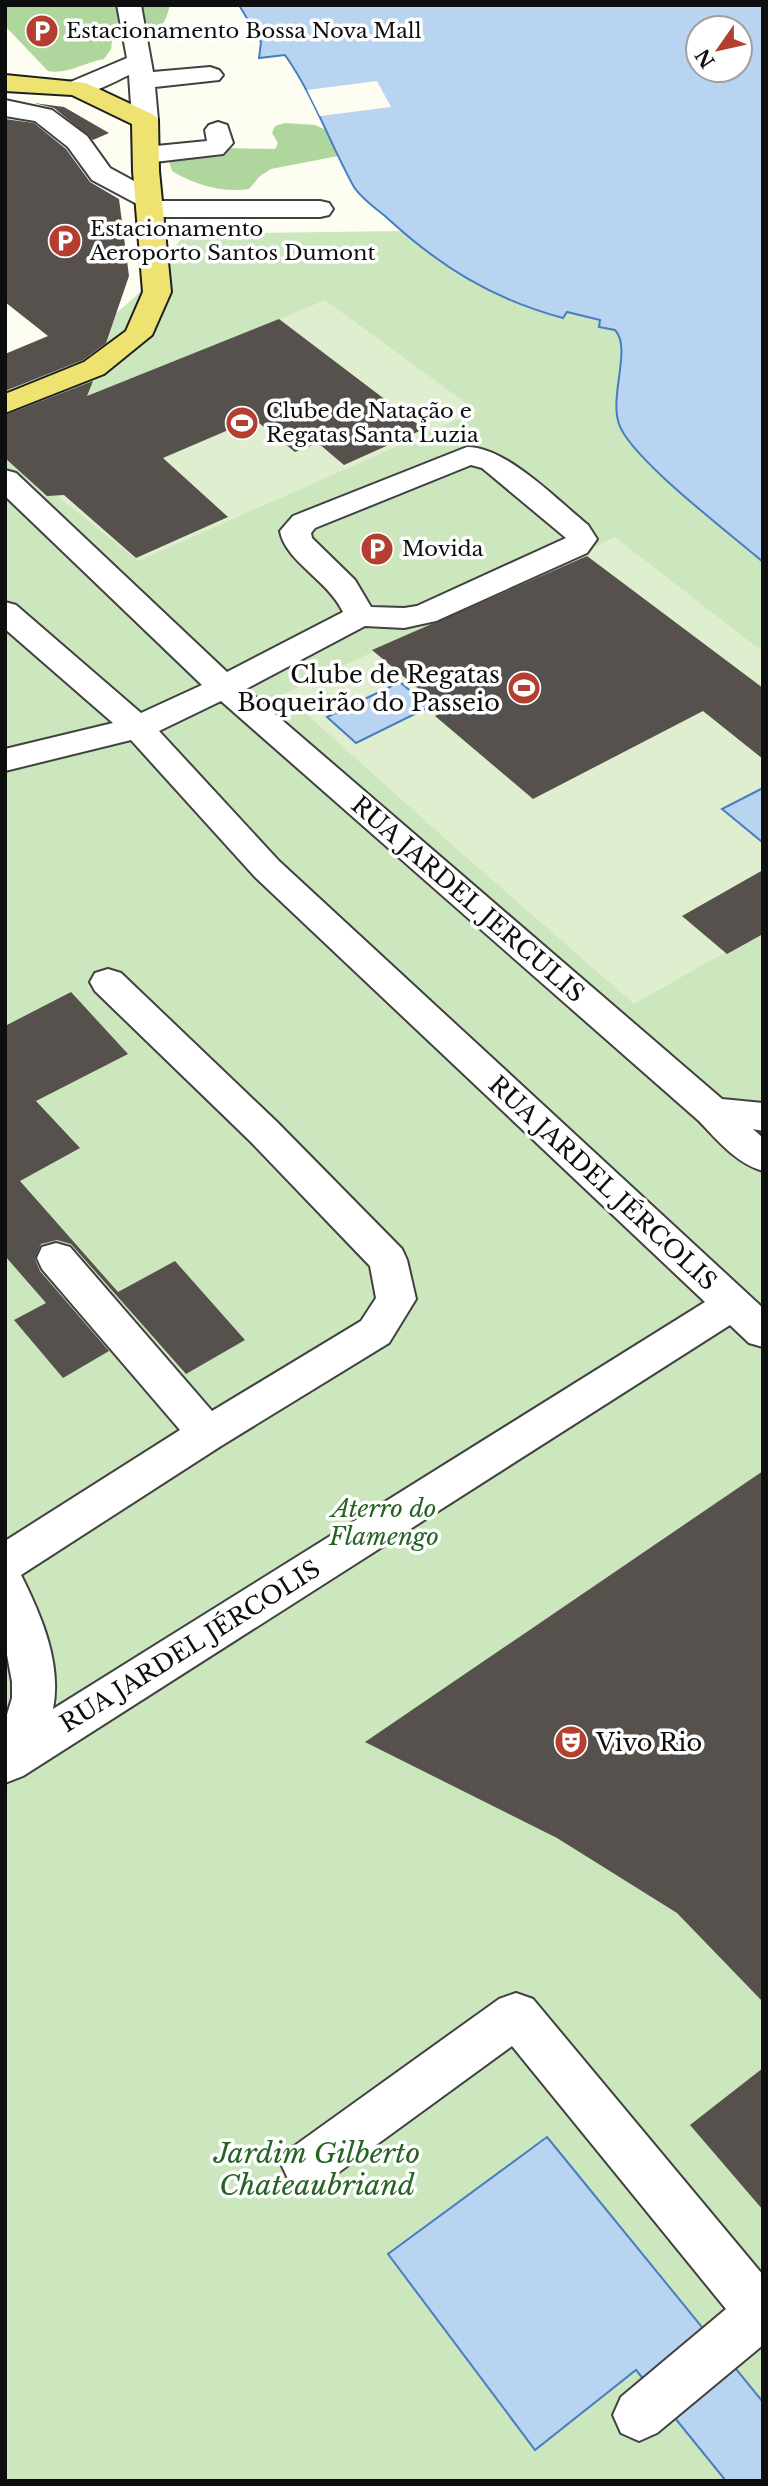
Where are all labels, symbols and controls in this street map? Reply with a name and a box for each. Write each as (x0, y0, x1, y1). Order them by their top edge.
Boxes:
parking icon: Estacionamento Bossa Nova Mall (23, 12, 61, 50)
north arrow (684, 14, 754, 84)
place label: Estacionamento Bossa Nova Mall (66, 18, 422, 44)
text: N (691, 44, 720, 72)
place label: Estacionamento Aeroporto Santos Dumont (89, 216, 375, 266)
parking icon: Estacionamento Aeroporto Santos Dumont (46, 222, 84, 260)
place label: Clube de Natação e Regatas Santa Luzia (266, 398, 479, 448)
sports icon: Clube de Natação e Regatas Santa Luzia (223, 404, 261, 442)
parking icon: Movida (358, 530, 396, 568)
place label: Movida (402, 536, 484, 562)
place label: Clube de Regatas Boqueirão do Passeio (237, 660, 500, 717)
sports icon: Clube de Regatas Boqueirão do Passeio (505, 669, 543, 707)
street label: RUA JARDEL JERCULIS (346, 790, 590, 1008)
street label: RUA JARDEL JÉRCOLIS (483, 1070, 723, 1296)
park label: Aterro do Flamengo (328, 1494, 439, 1551)
street label: RUA JARDEL JÉRCOLIS (55, 1554, 325, 1738)
theatre icon: Vivo Rio (552, 1723, 590, 1761)
place label: Vivo Rio (595, 1728, 702, 1757)
park label: Jardim Gilberto Chateaubriand (213, 2136, 420, 2203)

